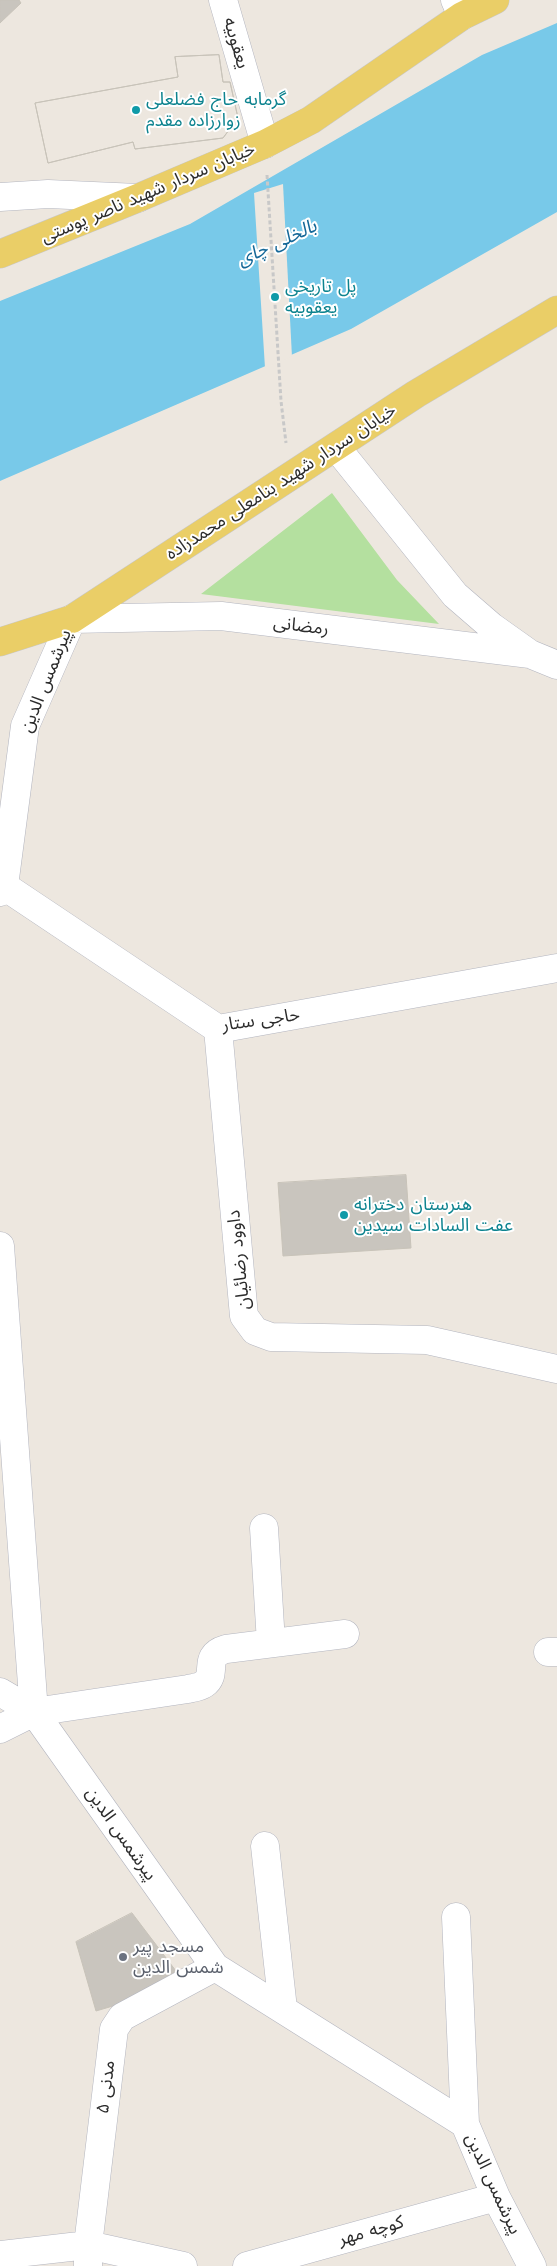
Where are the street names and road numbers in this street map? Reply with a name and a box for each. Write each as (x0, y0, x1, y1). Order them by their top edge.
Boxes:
street label: یعقوبیه (218, 15, 254, 71)
street label: خیابان سردار شهید ناصر پوستی (38, 138, 258, 248)
street label: خیابان سردار شهید بنامعلی محمدزاده (162, 399, 400, 565)
street label: رمضانی (272, 612, 330, 640)
street label: پیرشمس الدین (16, 626, 76, 736)
street label: حاجی ستار (221, 1004, 301, 1036)
street label: داوود رضائیان (223, 1209, 255, 1311)
street label: پیرشمس الدین (81, 1783, 161, 1885)
street label: مدنی ۵ (92, 2059, 120, 2115)
street label: پیرشمس الدین (460, 2130, 526, 2238)
street label: کوچه مهر (336, 2211, 406, 2251)

